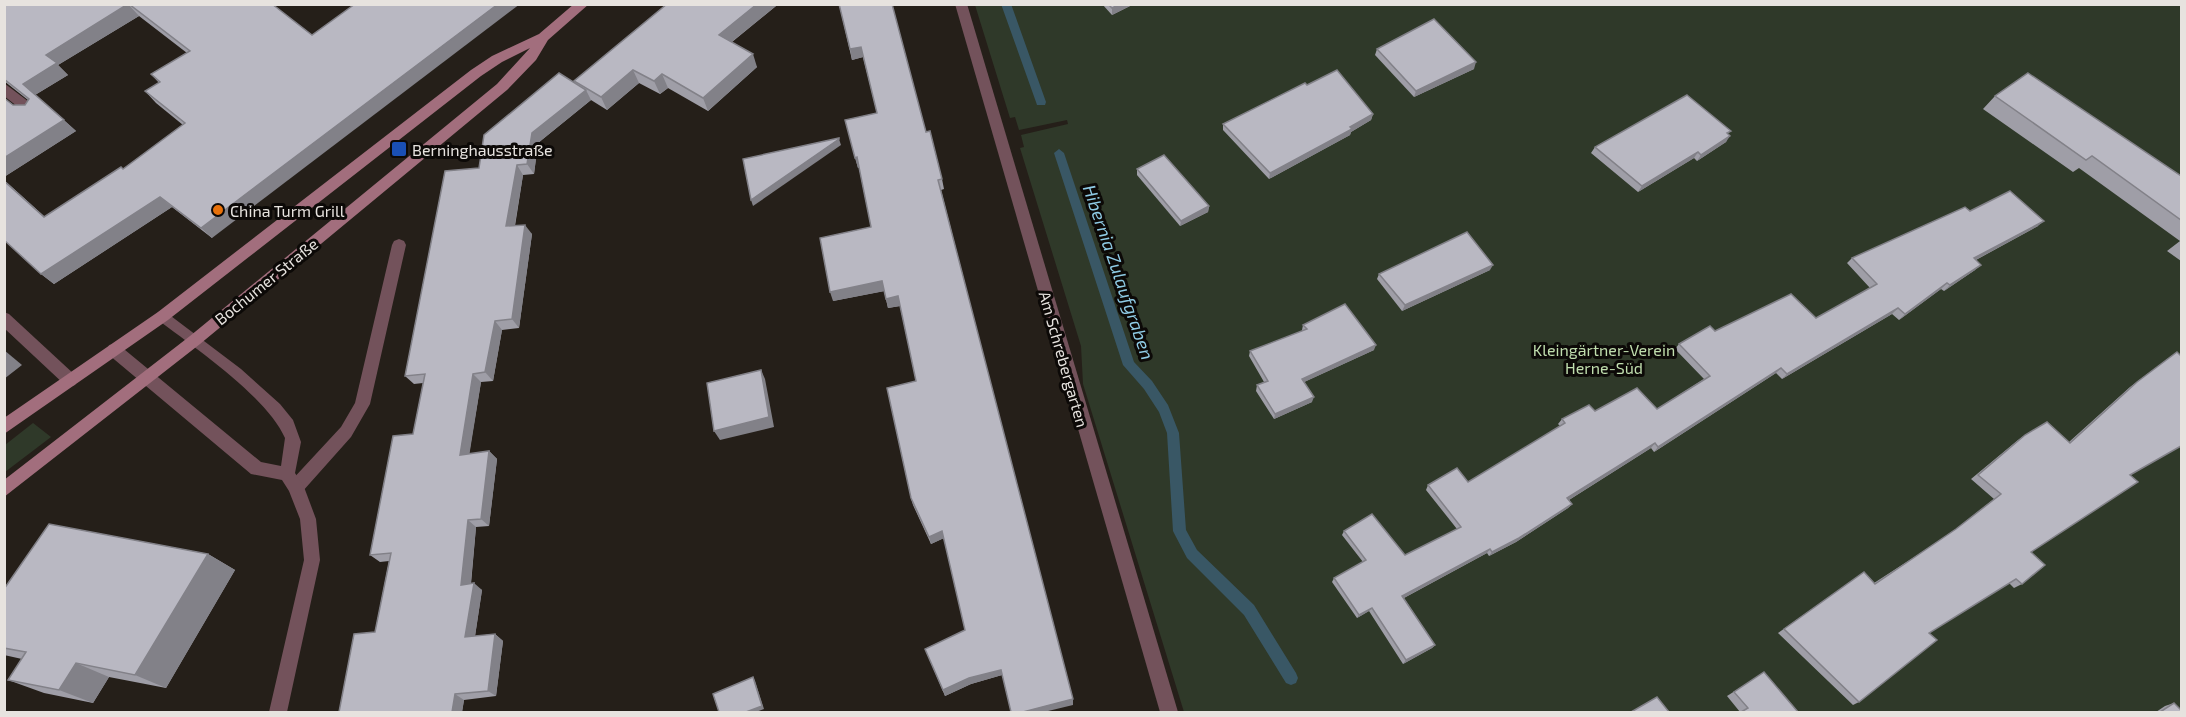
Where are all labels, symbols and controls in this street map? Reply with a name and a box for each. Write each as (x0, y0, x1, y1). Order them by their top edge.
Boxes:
marker: Berninghausstraße (390, 140, 408, 158)
place label: Berninghausstraße (412, 140, 553, 159)
water label: Hibernia Zulaufgraben (1079, 182, 1159, 362)
place label: China Turm Grill (230, 201, 345, 220)
marker: China Turm Grill (211, 203, 225, 217)
street label: Bochumer Straße (211, 234, 321, 328)
street label: Am Schrebergarten (1036, 289, 1092, 429)
park label: Kleingärtner-Verein Herne-Süd (1533, 340, 1675, 377)

